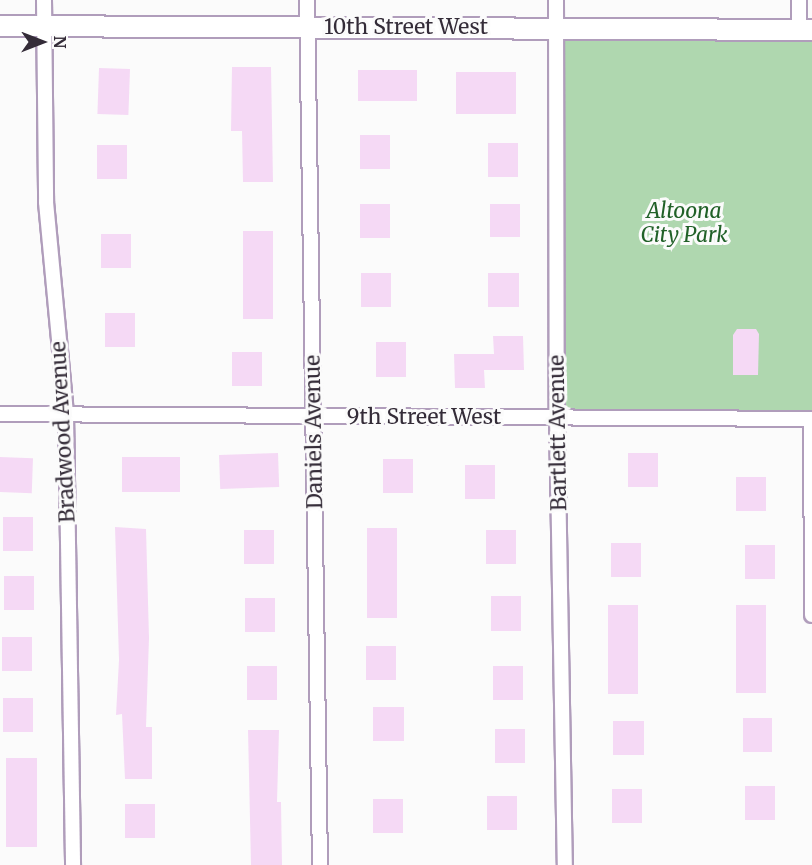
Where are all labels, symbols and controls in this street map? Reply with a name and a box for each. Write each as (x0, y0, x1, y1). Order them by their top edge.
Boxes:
north arrow (12, 12, 72, 72)
street label: 10th Street West (324, 14, 488, 40)
text: N (50, 36, 70, 48)
park label: Altoona City Park (640, 198, 728, 248)
street label: Bradwood Avenue (46, 341, 80, 523)
street label: Daniels Avenue (300, 355, 328, 509)
street label: Bartlett Avenue (544, 355, 572, 511)
street label: 9th Street West (347, 404, 501, 430)

